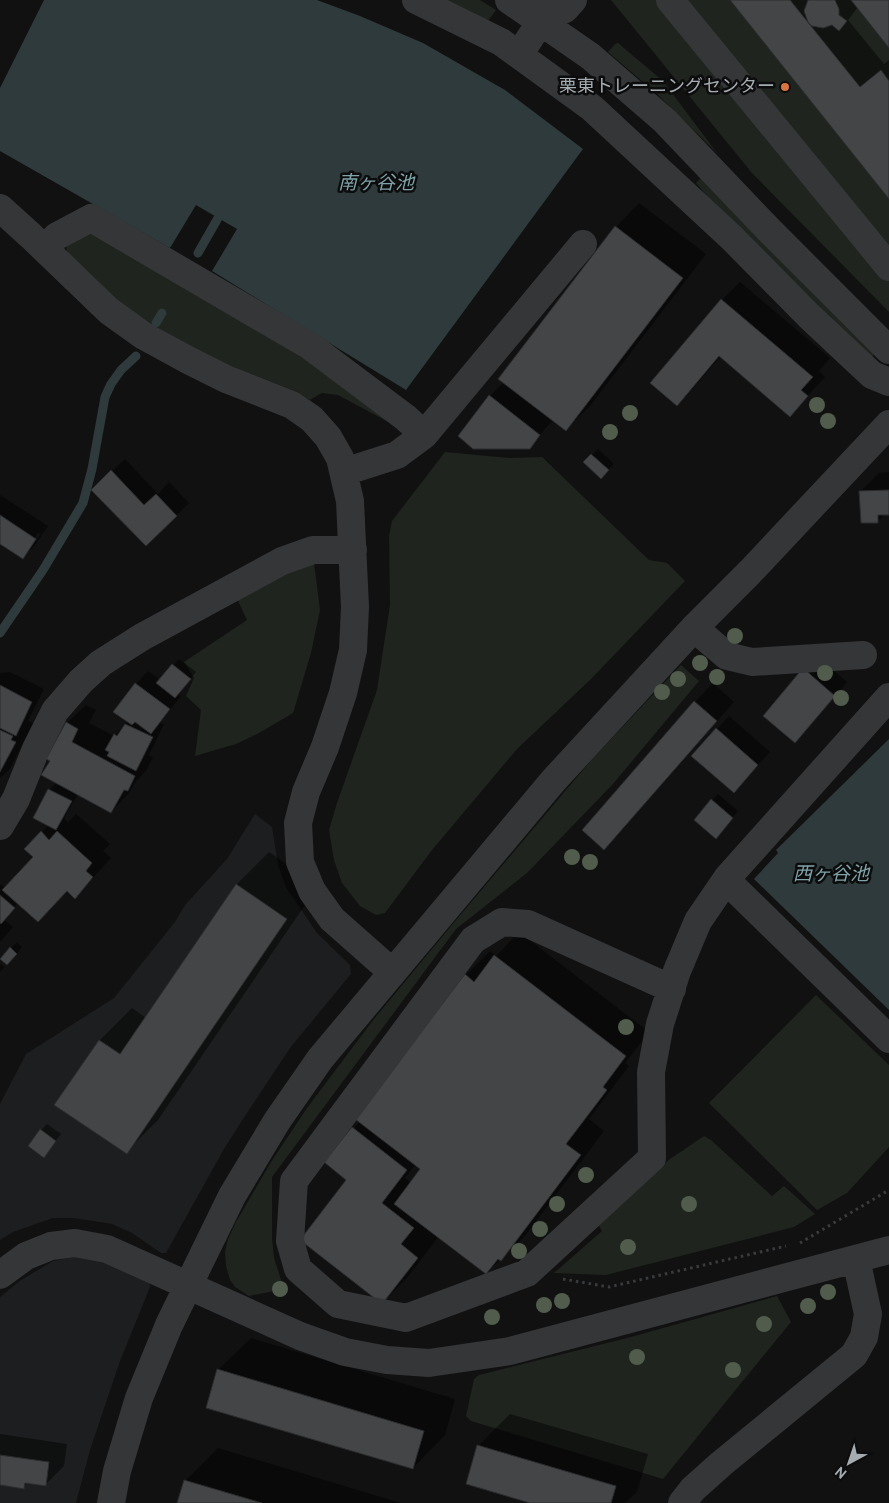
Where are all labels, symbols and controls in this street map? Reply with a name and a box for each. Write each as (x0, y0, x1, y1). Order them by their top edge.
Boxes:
place label: 栗東トレーニングセンター (559, 76, 775, 99)
marker: 栗東トレーニングセンター (779, 81, 791, 93)
water label: 南ヶ谷池 (338, 172, 416, 196)
water label: 西ヶ谷池 (793, 863, 871, 887)
north arrow (824, 1438, 874, 1488)
text: N (832, 1462, 851, 1482)

